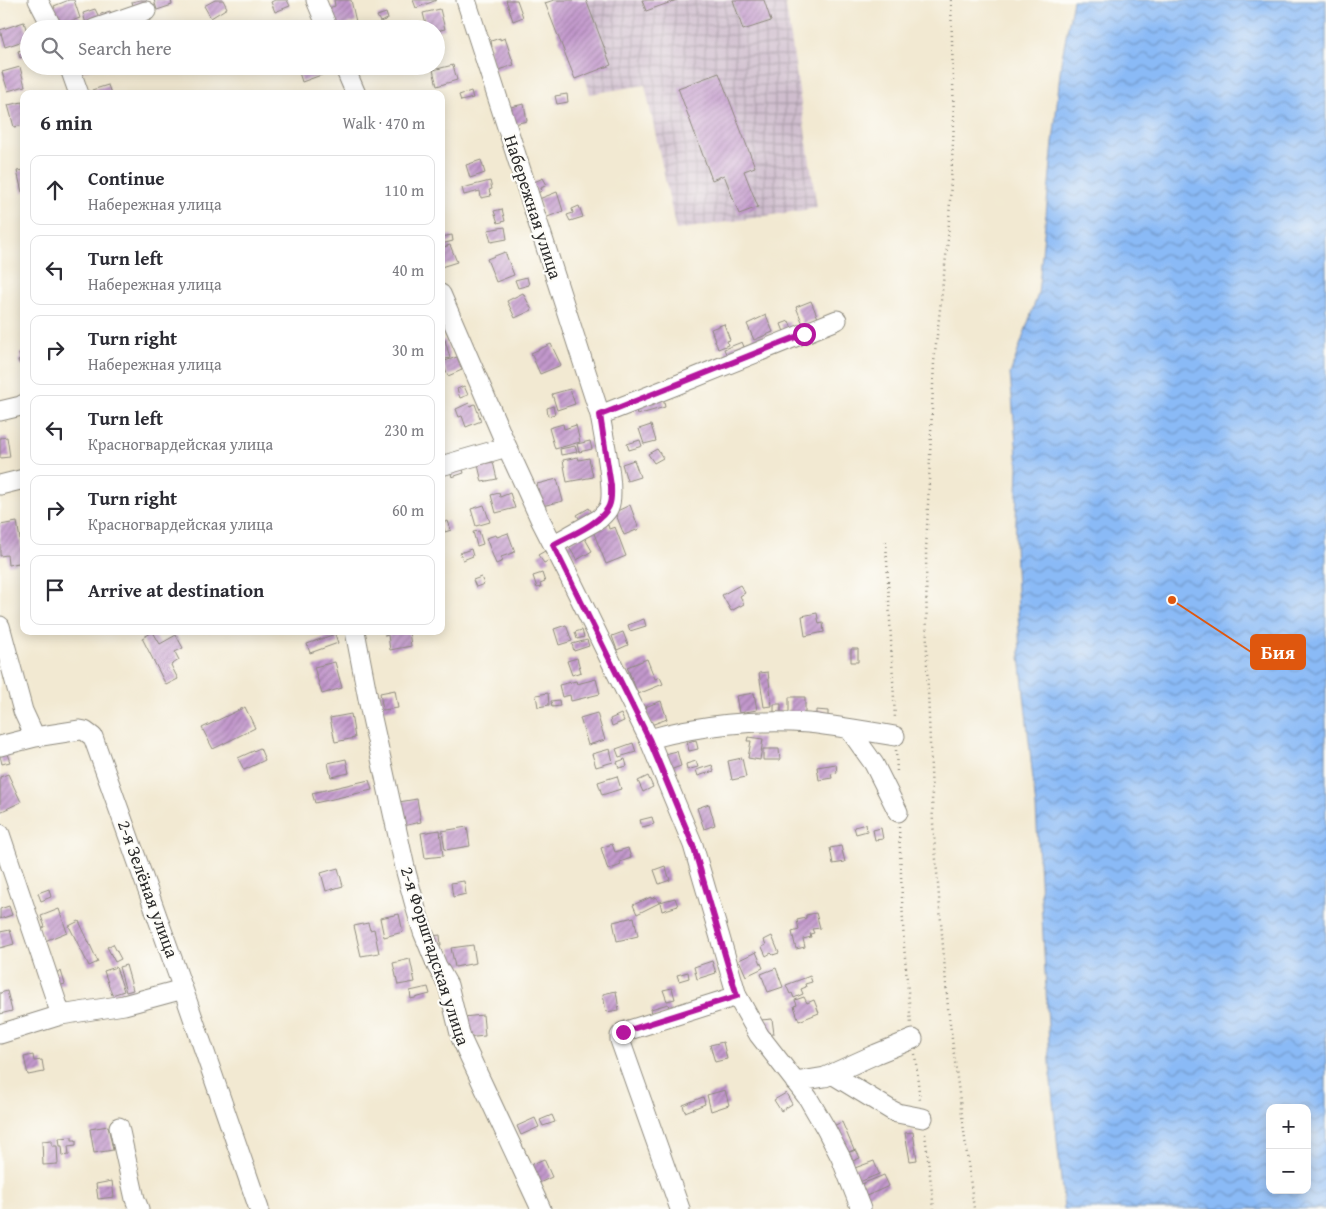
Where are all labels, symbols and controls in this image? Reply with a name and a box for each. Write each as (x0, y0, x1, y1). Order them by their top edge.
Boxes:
search box (20, 20, 445, 75)
icon: search (38, 34, 66, 62)
text: Search here (78, 34, 172, 62)
text: 6 min (40, 107, 92, 138)
text: Walk · 470 m (342, 111, 425, 135)
street label: Набережная улица (497, 131, 570, 283)
text: Continue (88, 164, 165, 192)
icon: ahead (41, 176, 69, 204)
text: 110 m (384, 178, 424, 202)
text: Набережная улица (88, 192, 222, 216)
text: Turn left (88, 244, 163, 272)
icon: left (41, 256, 69, 284)
text: 40 m (392, 258, 424, 282)
text: Набережная улица (88, 272, 222, 296)
route start (793, 323, 816, 346)
text: Turn right (88, 324, 177, 352)
icon: right (41, 336, 69, 364)
text: 30 m (392, 338, 424, 362)
text: Набережная улица (88, 352, 222, 376)
text: Turn left (88, 404, 163, 432)
icon: left (41, 416, 69, 444)
text: 230 m (384, 418, 424, 442)
text: Красногвардейская улица (88, 432, 273, 456)
text: Turn right (88, 484, 177, 512)
icon: right (41, 496, 69, 524)
text: 60 m (392, 498, 424, 522)
text: Красногвардейская улица (88, 512, 273, 536)
icon: arrive (41, 576, 69, 604)
text: Arrive at destination (88, 576, 264, 604)
callout: Бия (1251, 635, 1305, 669)
text: Бия (1261, 638, 1295, 666)
street label: 2-я Зелёная улица (111, 816, 186, 962)
street label: 2-я Форштадская улица (394, 863, 477, 1049)
route end (612, 1021, 635, 1044)
map controls (1266, 1104, 1311, 1194)
button: + (1266, 1104, 1311, 1149)
button: − (1266, 1149, 1311, 1194)

